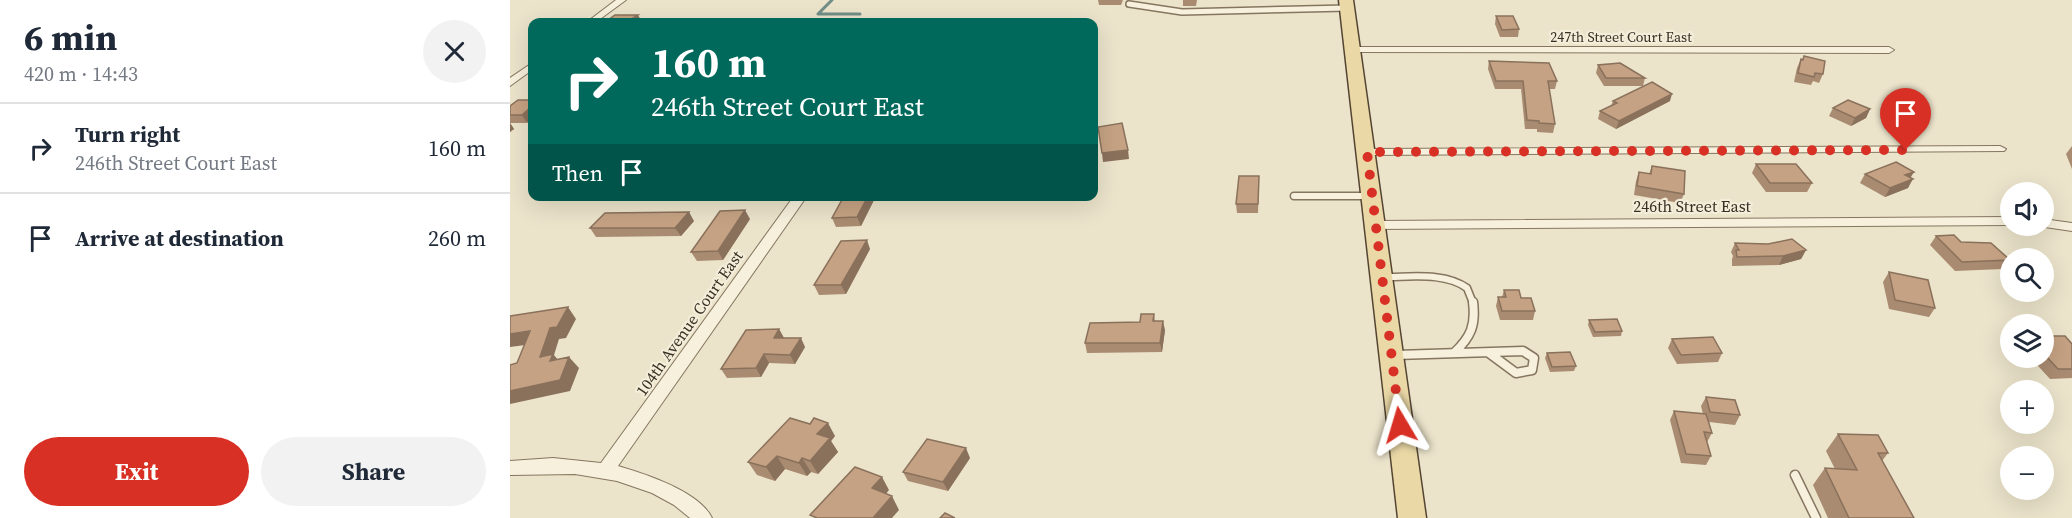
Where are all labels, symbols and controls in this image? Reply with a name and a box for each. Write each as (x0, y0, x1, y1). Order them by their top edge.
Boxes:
text: 6 min (24, 13, 117, 62)
button: close (423, 20, 486, 83)
street label: 247th Street Court East (1550, 27, 1692, 47)
text: 160 m (651, 33, 766, 91)
icon: right (552, 42, 630, 120)
text: 420 m · 14:43 (24, 60, 138, 88)
text: 246th Street Court East (651, 88, 924, 125)
pin (1880, 88, 1931, 150)
icon: arrive (1889, 97, 1922, 130)
text: Turn right (75, 119, 180, 149)
icon: right (24, 132, 57, 165)
text: 160 m (428, 133, 486, 163)
text: 246th Street Court East (75, 149, 277, 177)
icon: arrive (615, 156, 648, 189)
text: Then (552, 158, 603, 188)
map controls (2000, 182, 2054, 500)
button: sound (2000, 182, 2054, 236)
street label: 246th Street East (1633, 195, 1752, 217)
icon: arrive (24, 222, 57, 255)
text: Arrive at destination (75, 223, 284, 253)
text: 260 m (428, 223, 486, 253)
street label: 104th Avenue Court East (630, 245, 748, 400)
button: search (2000, 248, 2054, 302)
button: layers (2000, 314, 2054, 368)
button: + (2000, 380, 2054, 434)
position arrow (1368, 393, 1432, 457)
button: Exit (24, 437, 249, 506)
button: Share (261, 437, 486, 506)
button: − (2000, 446, 2054, 500)

